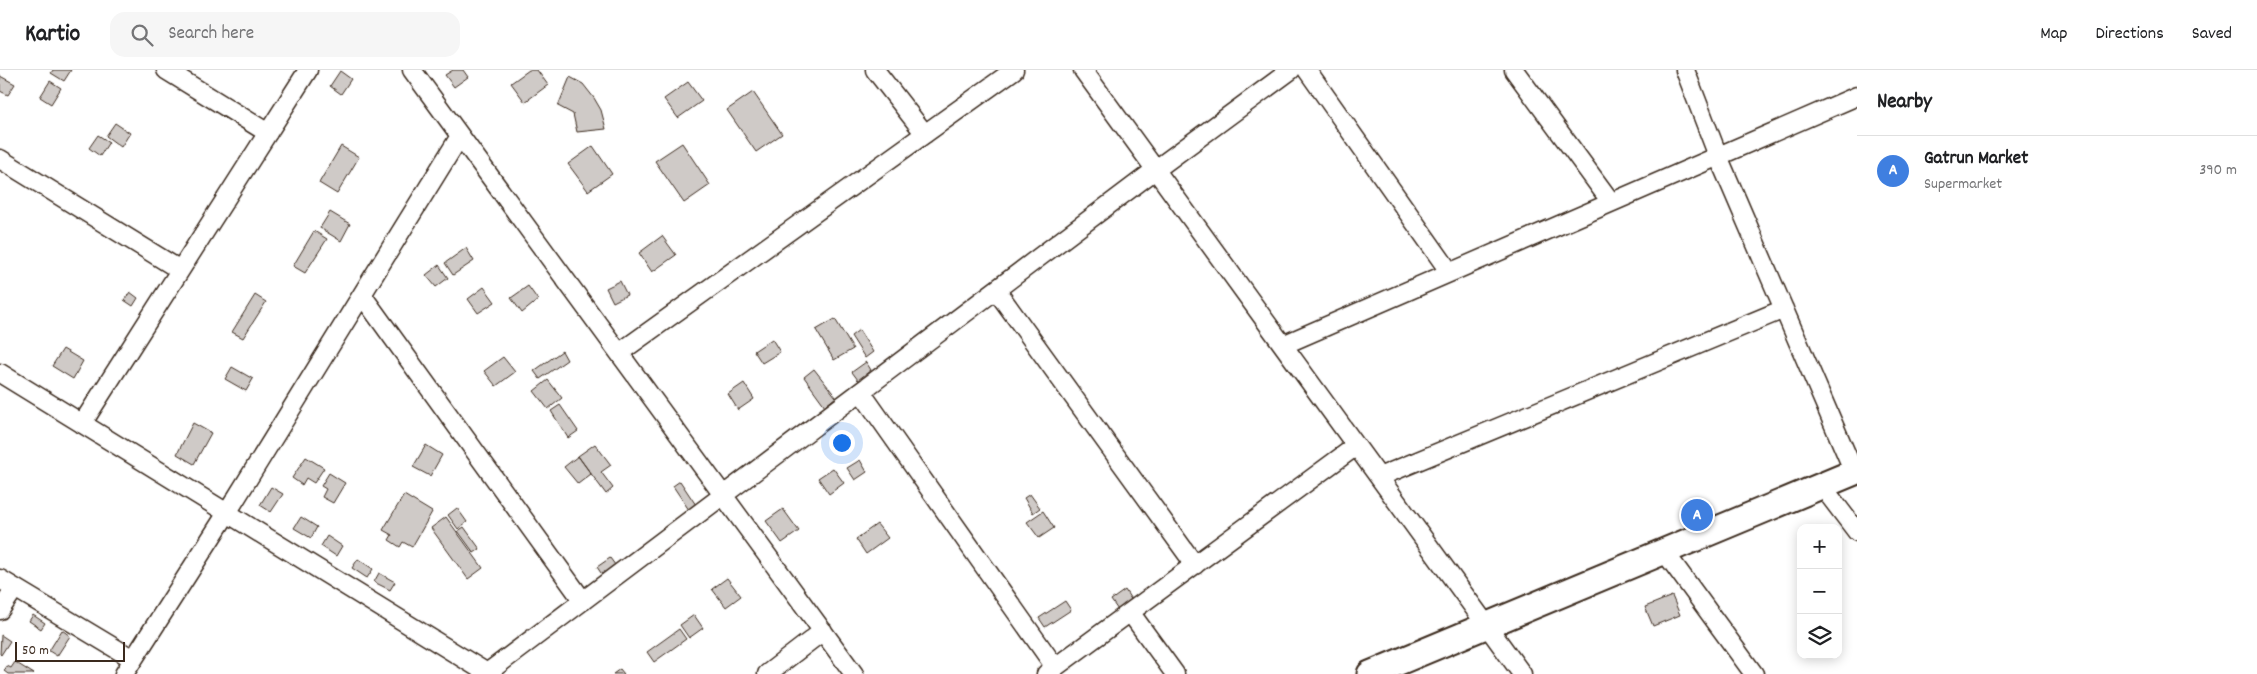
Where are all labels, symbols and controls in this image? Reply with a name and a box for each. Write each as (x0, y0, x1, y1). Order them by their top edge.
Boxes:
search box (110, 12, 460, 57)
text: Kartio (25, 18, 80, 52)
icon: search (128, 21, 156, 49)
text: Search here (168, 21, 254, 48)
text: Map (2040, 22, 2067, 47)
text: Directions (2095, 22, 2164, 47)
text: Saved (2192, 22, 2232, 47)
text: Nearby (1877, 88, 1932, 118)
text: Gatrun Market (1924, 146, 2028, 173)
text: A (1889, 159, 1897, 182)
text: 390 m (2199, 159, 2237, 182)
text: Supermarket (1924, 173, 2002, 196)
your location (829, 430, 855, 456)
pin: A (1681, 496, 1713, 534)
map controls (1797, 524, 1842, 659)
button: + (1797, 524, 1842, 569)
button: − (1797, 569, 1842, 614)
button: layers (1797, 614, 1842, 659)
scale bar (15, 639, 125, 662)
text: 50 m (22, 641, 49, 661)

